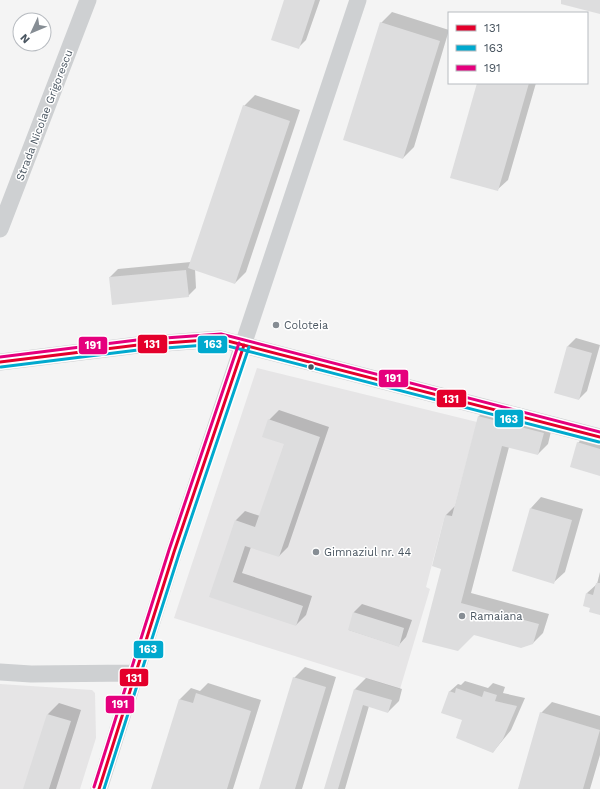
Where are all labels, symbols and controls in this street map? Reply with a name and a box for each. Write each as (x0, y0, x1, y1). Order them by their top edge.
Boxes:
north arrow (12, 12, 52, 52)
legend (448, 12, 588, 84)
text: 131 (484, 21, 500, 35)
text: N (18, 31, 33, 46)
text: 163 (484, 41, 503, 55)
street label: Strada Nicolae Grigorescu (13, 48, 76, 183)
text: 191 (484, 61, 501, 75)
place label: Coloteia (284, 319, 328, 332)
marker: Coloteia (271, 320, 281, 330)
line badge: 131 (137, 334, 168, 354)
line badge: 163 (197, 335, 228, 354)
line badge: 191 (78, 336, 108, 355)
text: 131 (144, 338, 160, 351)
text: 163 (204, 338, 222, 351)
text: 191 (85, 339, 101, 352)
unlabelled marker (306, 362, 316, 372)
line badge: 191 (378, 369, 409, 388)
text: 191 (385, 372, 401, 385)
line badge: 131 (436, 389, 467, 408)
text: 131 (443, 393, 459, 406)
line badge: 163 (494, 409, 524, 428)
text: 163 (500, 413, 518, 426)
place label: Gimnaziul nr. 44 (324, 546, 412, 559)
marker: Gimnaziul nr. 44 (311, 547, 321, 557)
place label: Ramaiana (470, 610, 522, 623)
marker: Ramaiana (457, 611, 467, 621)
line badge: 163 (133, 640, 164, 659)
text: 163 (139, 643, 157, 656)
line badge: 131 (119, 668, 149, 687)
text: 131 (126, 672, 142, 685)
line badge: 191 (105, 695, 135, 714)
text: 191 (112, 698, 128, 711)

